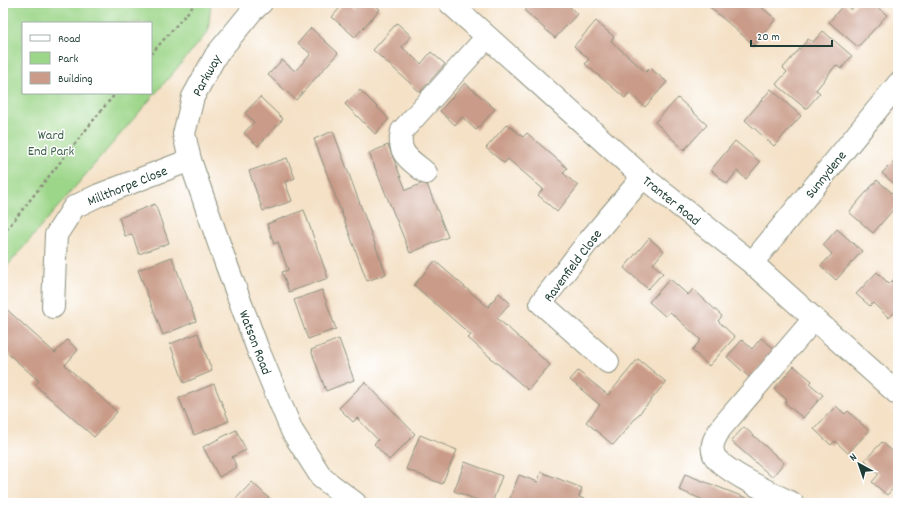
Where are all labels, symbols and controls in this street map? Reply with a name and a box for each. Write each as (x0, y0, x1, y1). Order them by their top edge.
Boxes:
legend (22, 22, 152, 94)
scale bar (751, 22, 832, 48)
text: 20 m (757, 29, 780, 46)
text: Road (58, 31, 80, 48)
text: Park (58, 51, 79, 68)
street label: Parkway (188, 51, 228, 101)
text: Building (58, 71, 93, 88)
park label: Ward End Park (28, 126, 74, 162)
street label: Sunnydene (801, 147, 852, 203)
street label: Millthorpe Close (85, 162, 171, 212)
street label: Tranter Road (637, 172, 704, 231)
street label: Ravenfield Close (540, 226, 607, 307)
street label: Watson Road (233, 308, 276, 378)
north arrow (839, 444, 879, 484)
text: N (847, 450, 862, 466)

